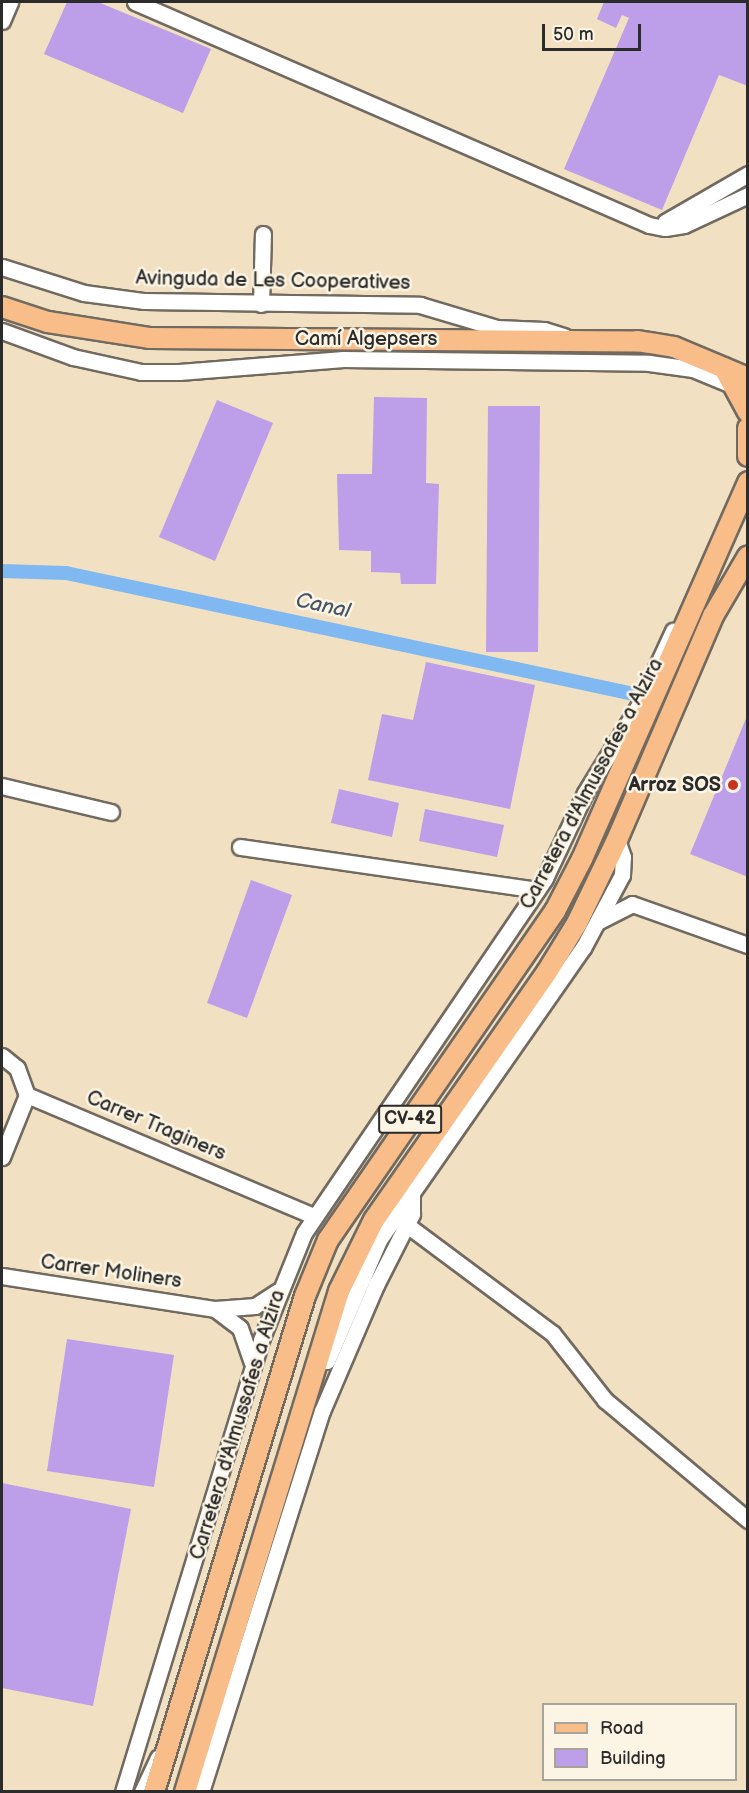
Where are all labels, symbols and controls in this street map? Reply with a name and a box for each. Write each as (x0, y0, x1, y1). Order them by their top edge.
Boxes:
scale bar (545, 12, 644, 50)
text: 50 m (553, 24, 594, 45)
street label: Avinguda de Les Cooperatives (135, 267, 411, 295)
street label: Camí Algepsers (295, 327, 437, 351)
water label: Canal (293, 588, 353, 624)
street label: Carretera d'Almussafes a Alzira (515, 654, 669, 914)
place label: Arroz SOS (628, 773, 721, 797)
marker: Arroz SOS (726, 778, 740, 792)
street label: Carrer Traginers (82, 1086, 230, 1166)
road number: CV-42 (377, 1104, 443, 1134)
street label: Carrer Moliners (39, 1250, 183, 1294)
street label: Carretera d'Almussafes a Alzira (185, 1287, 291, 1563)
legend (542, 1703, 737, 1781)
text: Road (600, 1718, 644, 1739)
text: Building (600, 1748, 666, 1769)

